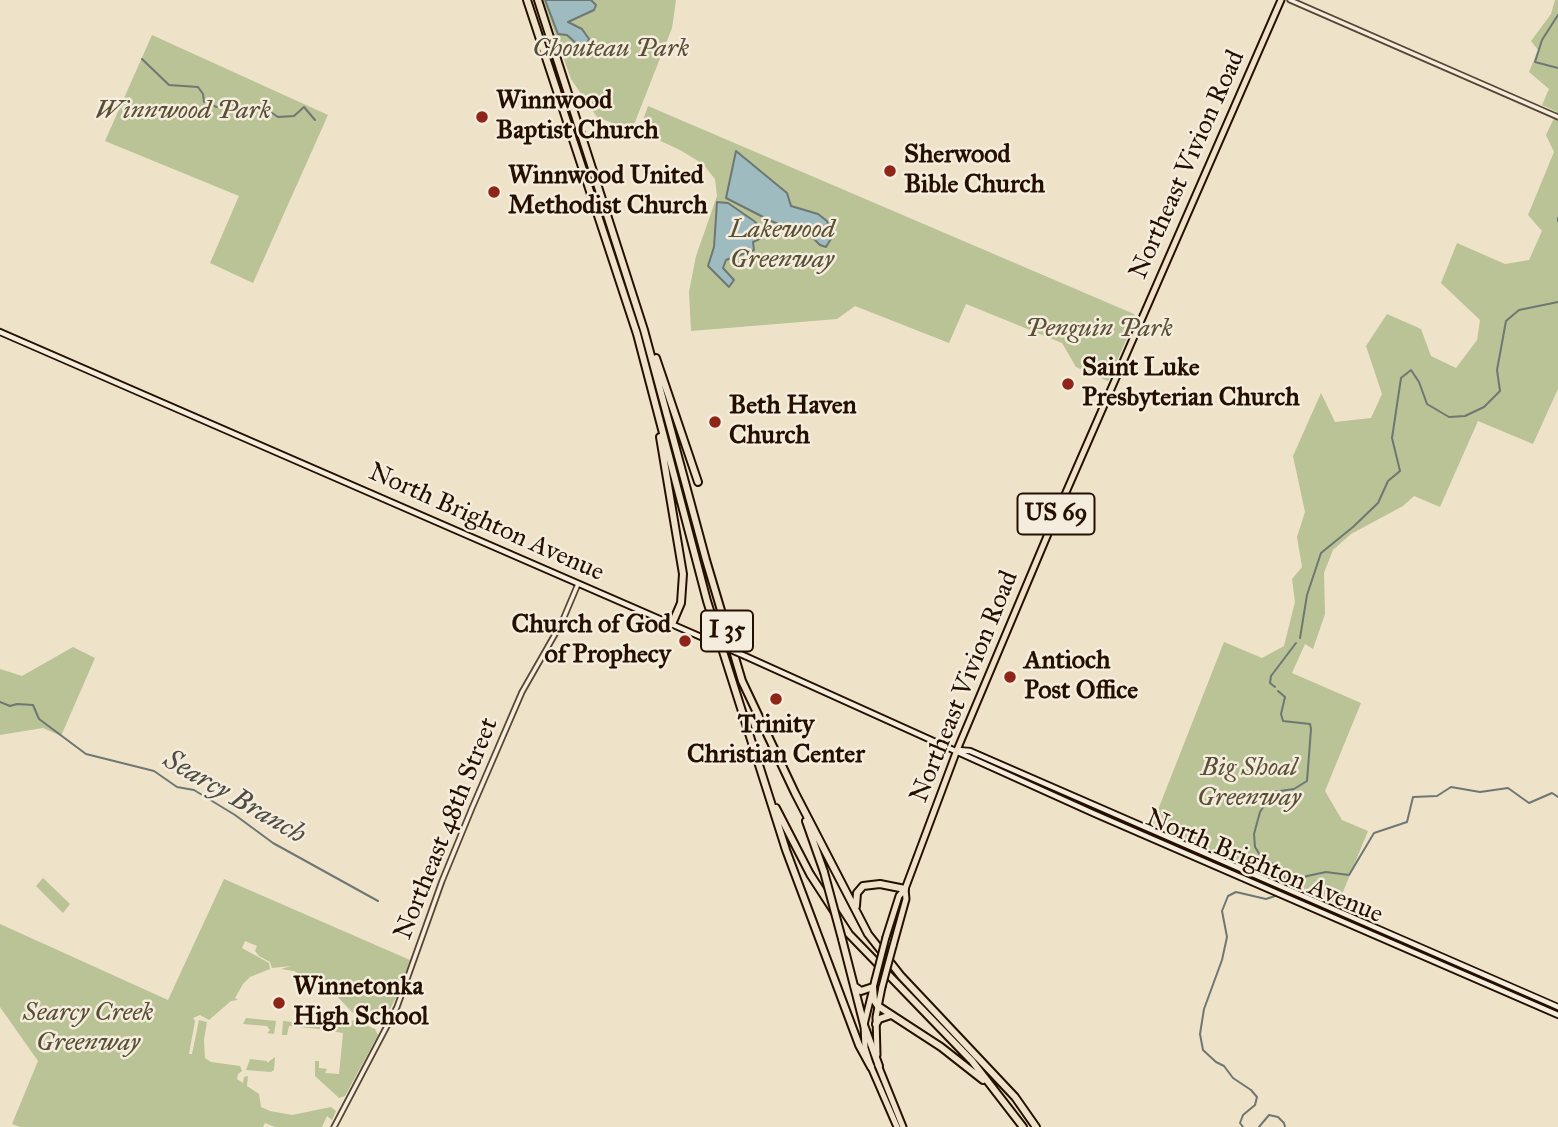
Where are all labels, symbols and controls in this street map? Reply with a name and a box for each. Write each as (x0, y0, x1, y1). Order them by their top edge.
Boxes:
park label: Chouteau Park (533, 34, 689, 66)
street label: Northeast Vivion Road (1123, 46, 1253, 284)
place label: Winnwood Baptist Church (496, 86, 659, 148)
park label: Winnwood Park (95, 96, 271, 128)
marker: Winnwood Baptist Church (474, 109, 490, 125)
place label: Sherwood Bible Church (904, 140, 1045, 202)
place label: Winnwood United Methodist Church (508, 161, 708, 222)
marker: Sherwood Bible Church (882, 163, 898, 179)
marker: Winnwood United Methodist Church (486, 184, 502, 200)
park label: Lakewood Greenway (729, 215, 835, 276)
park label: Penguin Park (1025, 314, 1173, 346)
place label: Saint Luke Presbyterian Church (1082, 353, 1300, 414)
marker: Saint Luke Presbyterian Church (1060, 376, 1076, 392)
place label: Beth Haven Church (729, 391, 857, 452)
marker: Beth Haven Church (707, 414, 723, 430)
street label: North Brighton Avenue (363, 457, 609, 589)
road number: US 69 (1018, 494, 1094, 534)
street label: Northeast Vivion Road (904, 567, 1026, 807)
place label: Church of God of Prophecy (512, 610, 671, 672)
road number: I 35 (701, 610, 753, 652)
marker: Church of God of Prophecy (677, 633, 693, 649)
place label: Antioch Post Office (1024, 646, 1138, 708)
marker: Antioch Post Office (1002, 669, 1018, 685)
marker: Trinity Christian Center (768, 691, 784, 707)
place label: Trinity Christian Center (687, 710, 865, 772)
street label: Northeast 48th Street (388, 714, 506, 944)
water label: Searcy Branch (157, 744, 311, 852)
park label: Big Shoal Greenway (1197, 753, 1301, 814)
street label: North Brighton Avenue (1141, 803, 1387, 931)
place label: Winnetonka High School (293, 972, 429, 1034)
marker: Winnetonka High School (271, 995, 287, 1011)
park label: Searcy Creek Greenway (23, 998, 153, 1060)

